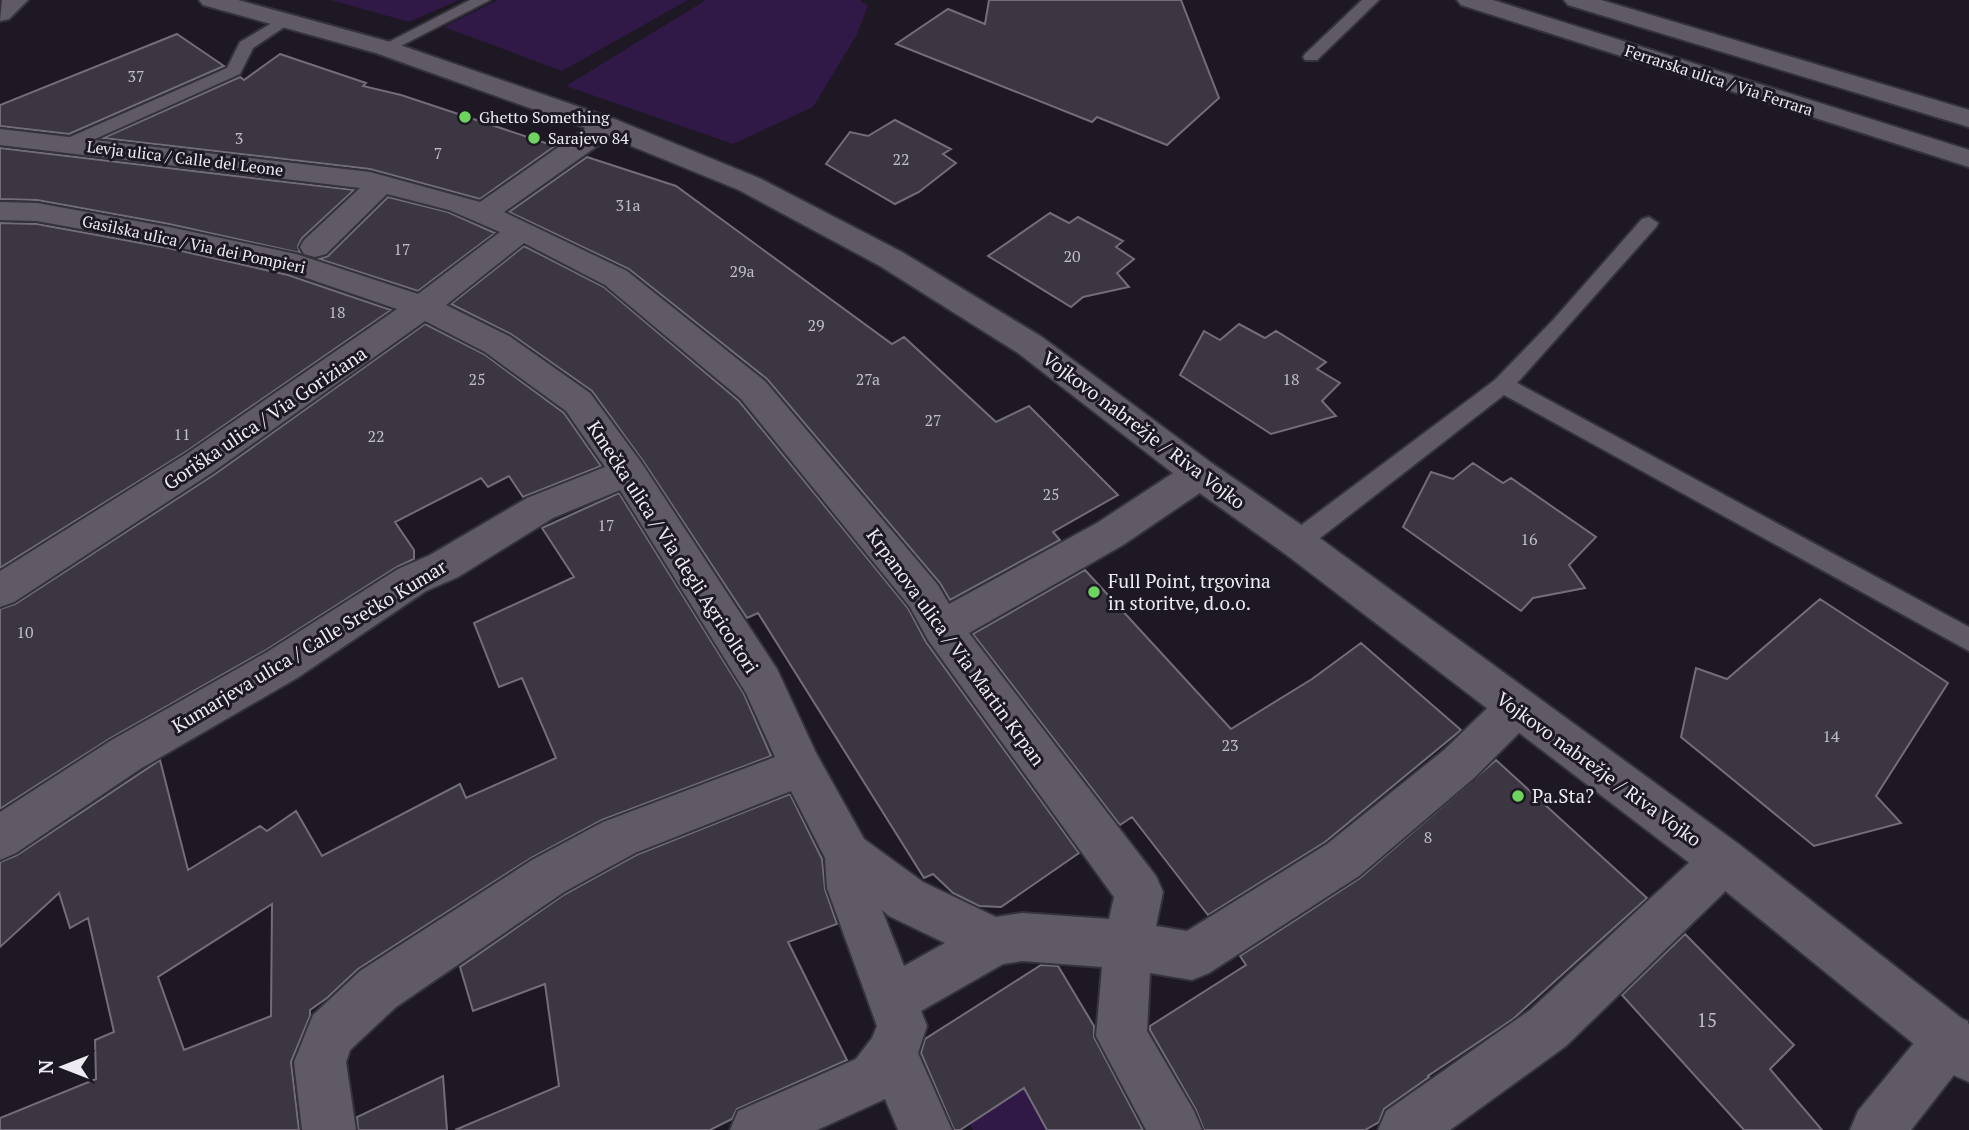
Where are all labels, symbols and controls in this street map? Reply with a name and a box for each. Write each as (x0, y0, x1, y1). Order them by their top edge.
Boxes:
street label: Ferrarska ulica / Via Ferrara (1622, 39, 1816, 121)
house number: 37 (127, 65, 145, 87)
place label: Ghetto Something (479, 106, 610, 128)
marker: Ghetto Something (457, 109, 473, 125)
house number: 3 (235, 127, 243, 149)
place label: Sarajevo 84 (548, 127, 629, 149)
marker: Sarajevo 84 (526, 130, 542, 146)
street label: Levja ulica / Calle del Leone (86, 135, 284, 181)
house number: 7 (434, 142, 442, 164)
house number: 22 (892, 148, 910, 170)
house number: 31a (615, 194, 641, 216)
street label: Gasilska ulica / Via dei Pompieri (80, 210, 308, 278)
house number: 17 (393, 238, 411, 260)
house number: 20 (1063, 245, 1081, 267)
house number: 29a (729, 260, 755, 282)
house number: 18 (328, 301, 346, 323)
house number: 29 (807, 314, 825, 336)
street label: Goriška ulica / Via Goriziana (158, 340, 371, 495)
street label: Vojkovo nabrežje / Riva Vojko (1038, 345, 1251, 514)
house number: 25 (468, 368, 486, 390)
house number: 27a (856, 368, 880, 390)
house number: 18 (1282, 368, 1300, 390)
house number: 27 (924, 409, 942, 431)
street label: Kmečka ulica / Via degli Agricoltori (582, 416, 765, 678)
house number: 11 (173, 423, 191, 445)
house number: 22 (367, 425, 385, 447)
house number: 25 (1042, 483, 1060, 505)
house number: 17 (597, 514, 615, 536)
street label: Krpanova ulica / Via Martin Krpan (862, 523, 1051, 770)
house number: 16 (1520, 528, 1538, 550)
street label: Kumarjeva ulica / Calle Srečko Kumar (167, 553, 451, 738)
place label: Full Point, trgovina in storitve, d.o.o. (1108, 568, 1271, 615)
marker: Full Point, trgovina in storitve, d.o.o. (1086, 584, 1102, 600)
house number: 10 (16, 621, 34, 643)
street label: Vojkovo nabrežje / Riva Vojko (1492, 686, 1707, 852)
house number: 14 (1822, 725, 1840, 747)
house number: 23 (1221, 734, 1239, 756)
place label: Pa.Sta? (1532, 783, 1594, 808)
marker: Pa.Sta? (1510, 788, 1526, 804)
house number: 8 (1424, 826, 1432, 848)
house number: 15 (1697, 1007, 1717, 1032)
north arrow (28, 1032, 98, 1102)
text: N (33, 1059, 58, 1074)

